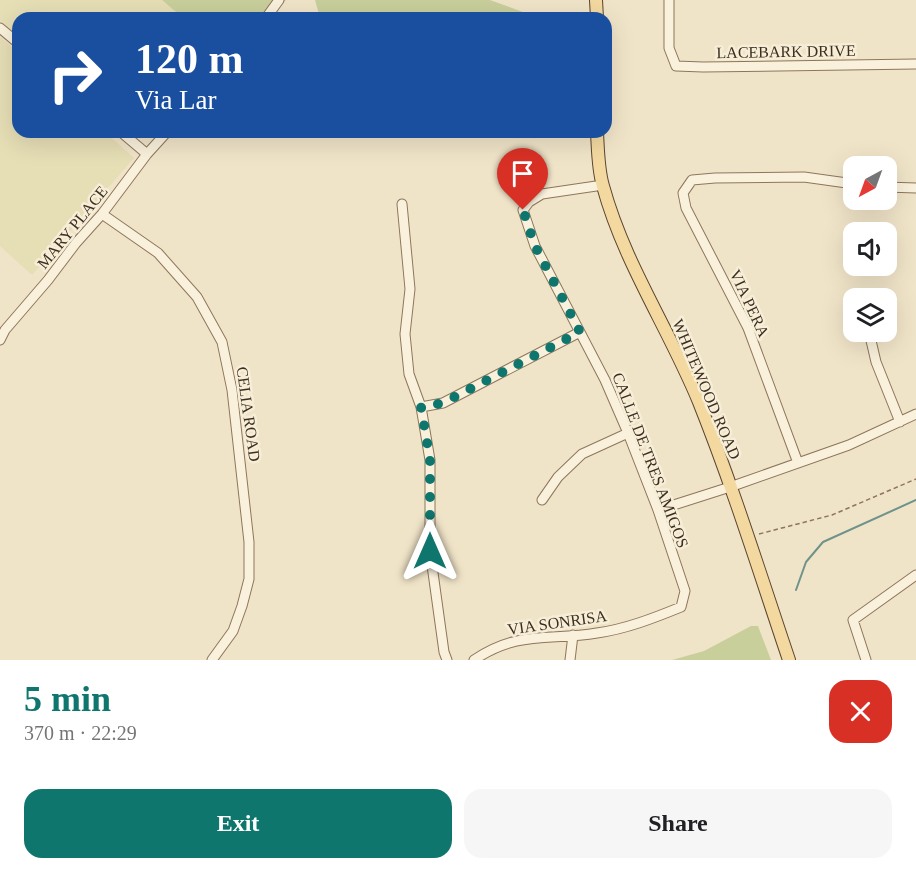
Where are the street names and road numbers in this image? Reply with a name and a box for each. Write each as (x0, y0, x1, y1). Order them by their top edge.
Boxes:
street label: LACEBARK DRIVE (716, 42, 856, 61)
street label: MARY PLACE (34, 183, 111, 272)
street label: VIA PERA (727, 267, 773, 340)
street label: WHITEWOOD ROAD (669, 317, 744, 462)
street label: CELIA ROAD (233, 366, 264, 463)
street label: CALLE DE TRES AMIGOS (609, 370, 692, 550)
street label: VIA SONRISA (506, 607, 608, 638)

